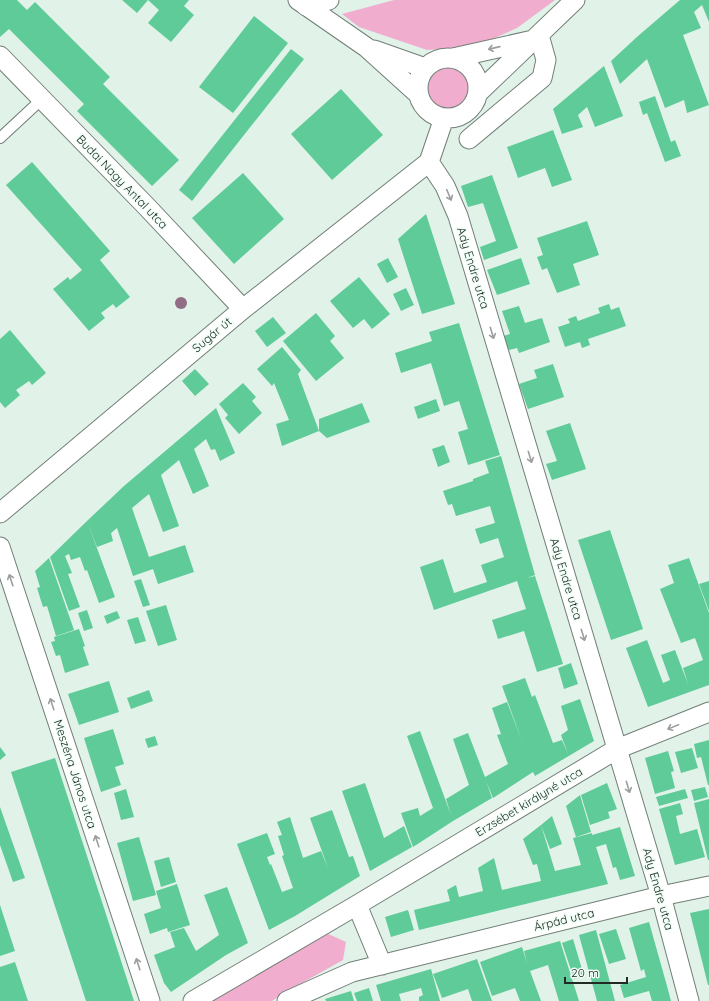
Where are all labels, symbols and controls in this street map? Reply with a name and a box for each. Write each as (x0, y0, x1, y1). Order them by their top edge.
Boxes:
one-way arrow (488, 45, 501, 53)
street label: Budai Nagy Antal utca (74, 131, 171, 232)
one-way arrow (446, 189, 453, 201)
street label: Ady Endre utca (454, 225, 493, 311)
street label: Sugár út (189, 314, 234, 355)
one-way arrow (489, 326, 496, 339)
one-way arrow (527, 450, 534, 463)
street label: Ady Endre utca (547, 536, 586, 622)
one-way arrow (7, 574, 14, 587)
one-way arrow (580, 629, 587, 642)
one-way arrow (48, 698, 55, 711)
street label: Meszéna János utca (51, 717, 100, 830)
one-way arrow (667, 723, 679, 731)
street label: Erzsébet királyné utca (472, 764, 585, 840)
one-way arrow (625, 780, 632, 793)
one-way arrow (93, 835, 101, 847)
street label: Ady Endre utca (640, 846, 677, 932)
street label: Árpád utca (532, 905, 596, 934)
one-way arrow (134, 958, 141, 971)
scale bar (565, 959, 627, 985)
text: 20 m (571, 965, 599, 980)

